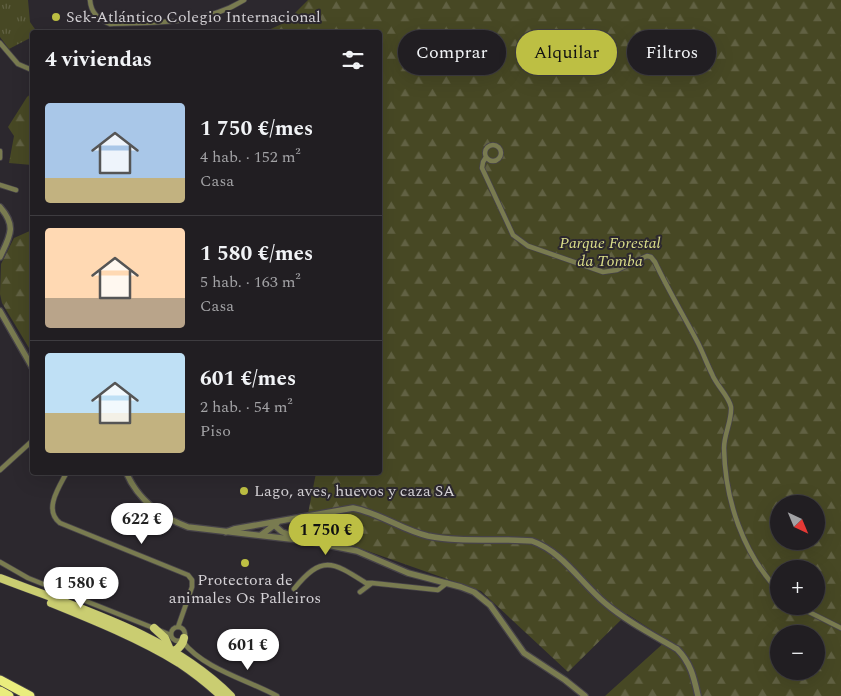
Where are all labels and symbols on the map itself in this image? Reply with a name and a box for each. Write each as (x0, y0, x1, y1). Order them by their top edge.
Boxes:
place label: Sek-Atlántico Colegio Internacional (66, 5, 321, 29)
marker: Sek-Atlántico Colegio Internacional (50, 11, 62, 23)
park label: Parque Forestal da Tomba (559, 231, 661, 273)
place label: Lago, aves, huevos y caza SA (254, 479, 455, 503)
marker: Lago, aves, huevos y caza SA (238, 485, 250, 497)
north arrow (770, 495, 825, 550)
pin: 622 € (107, 502, 177, 545)
pin: 1 750 € (280, 514, 372, 556)
marker: Protectora de animales Os Palleiros (239, 557, 251, 569)
pin: 1 580 € (35, 566, 127, 609)
place label: Protectora de animales Os Palleiros (169, 568, 321, 610)
pin: 601 € (213, 628, 283, 671)

